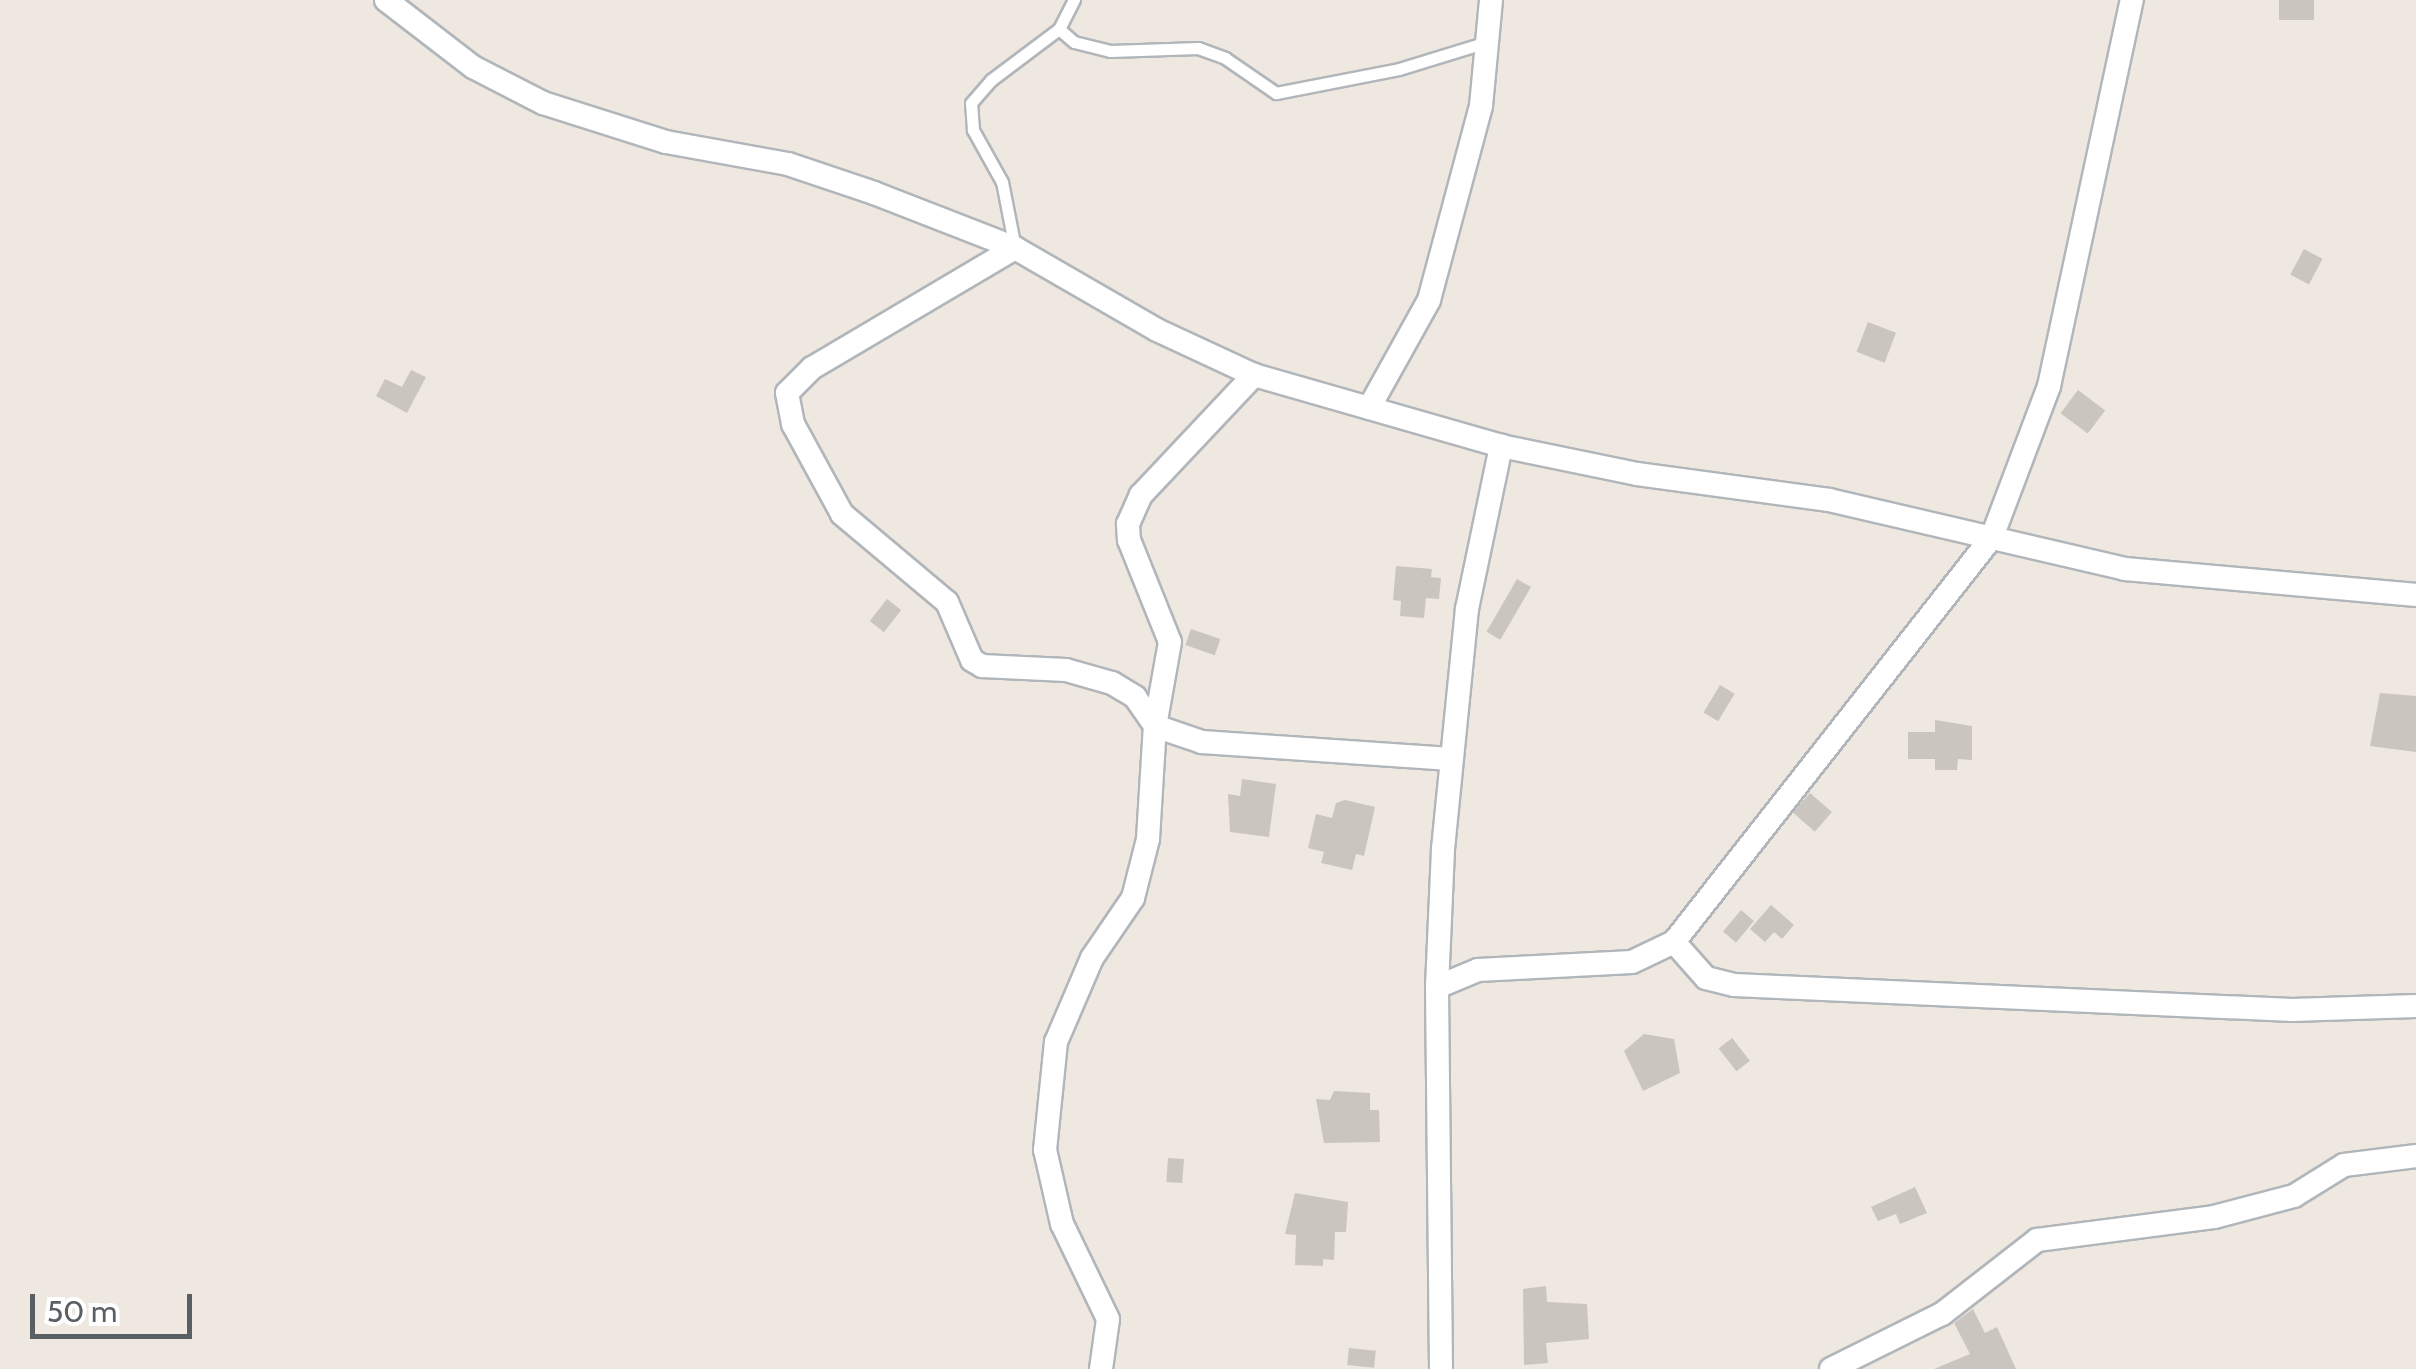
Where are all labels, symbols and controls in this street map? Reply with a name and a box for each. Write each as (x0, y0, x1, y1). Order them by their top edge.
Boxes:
scale bar (35, 1274, 198, 1336)
text: 50 m (47, 1293, 117, 1330)

